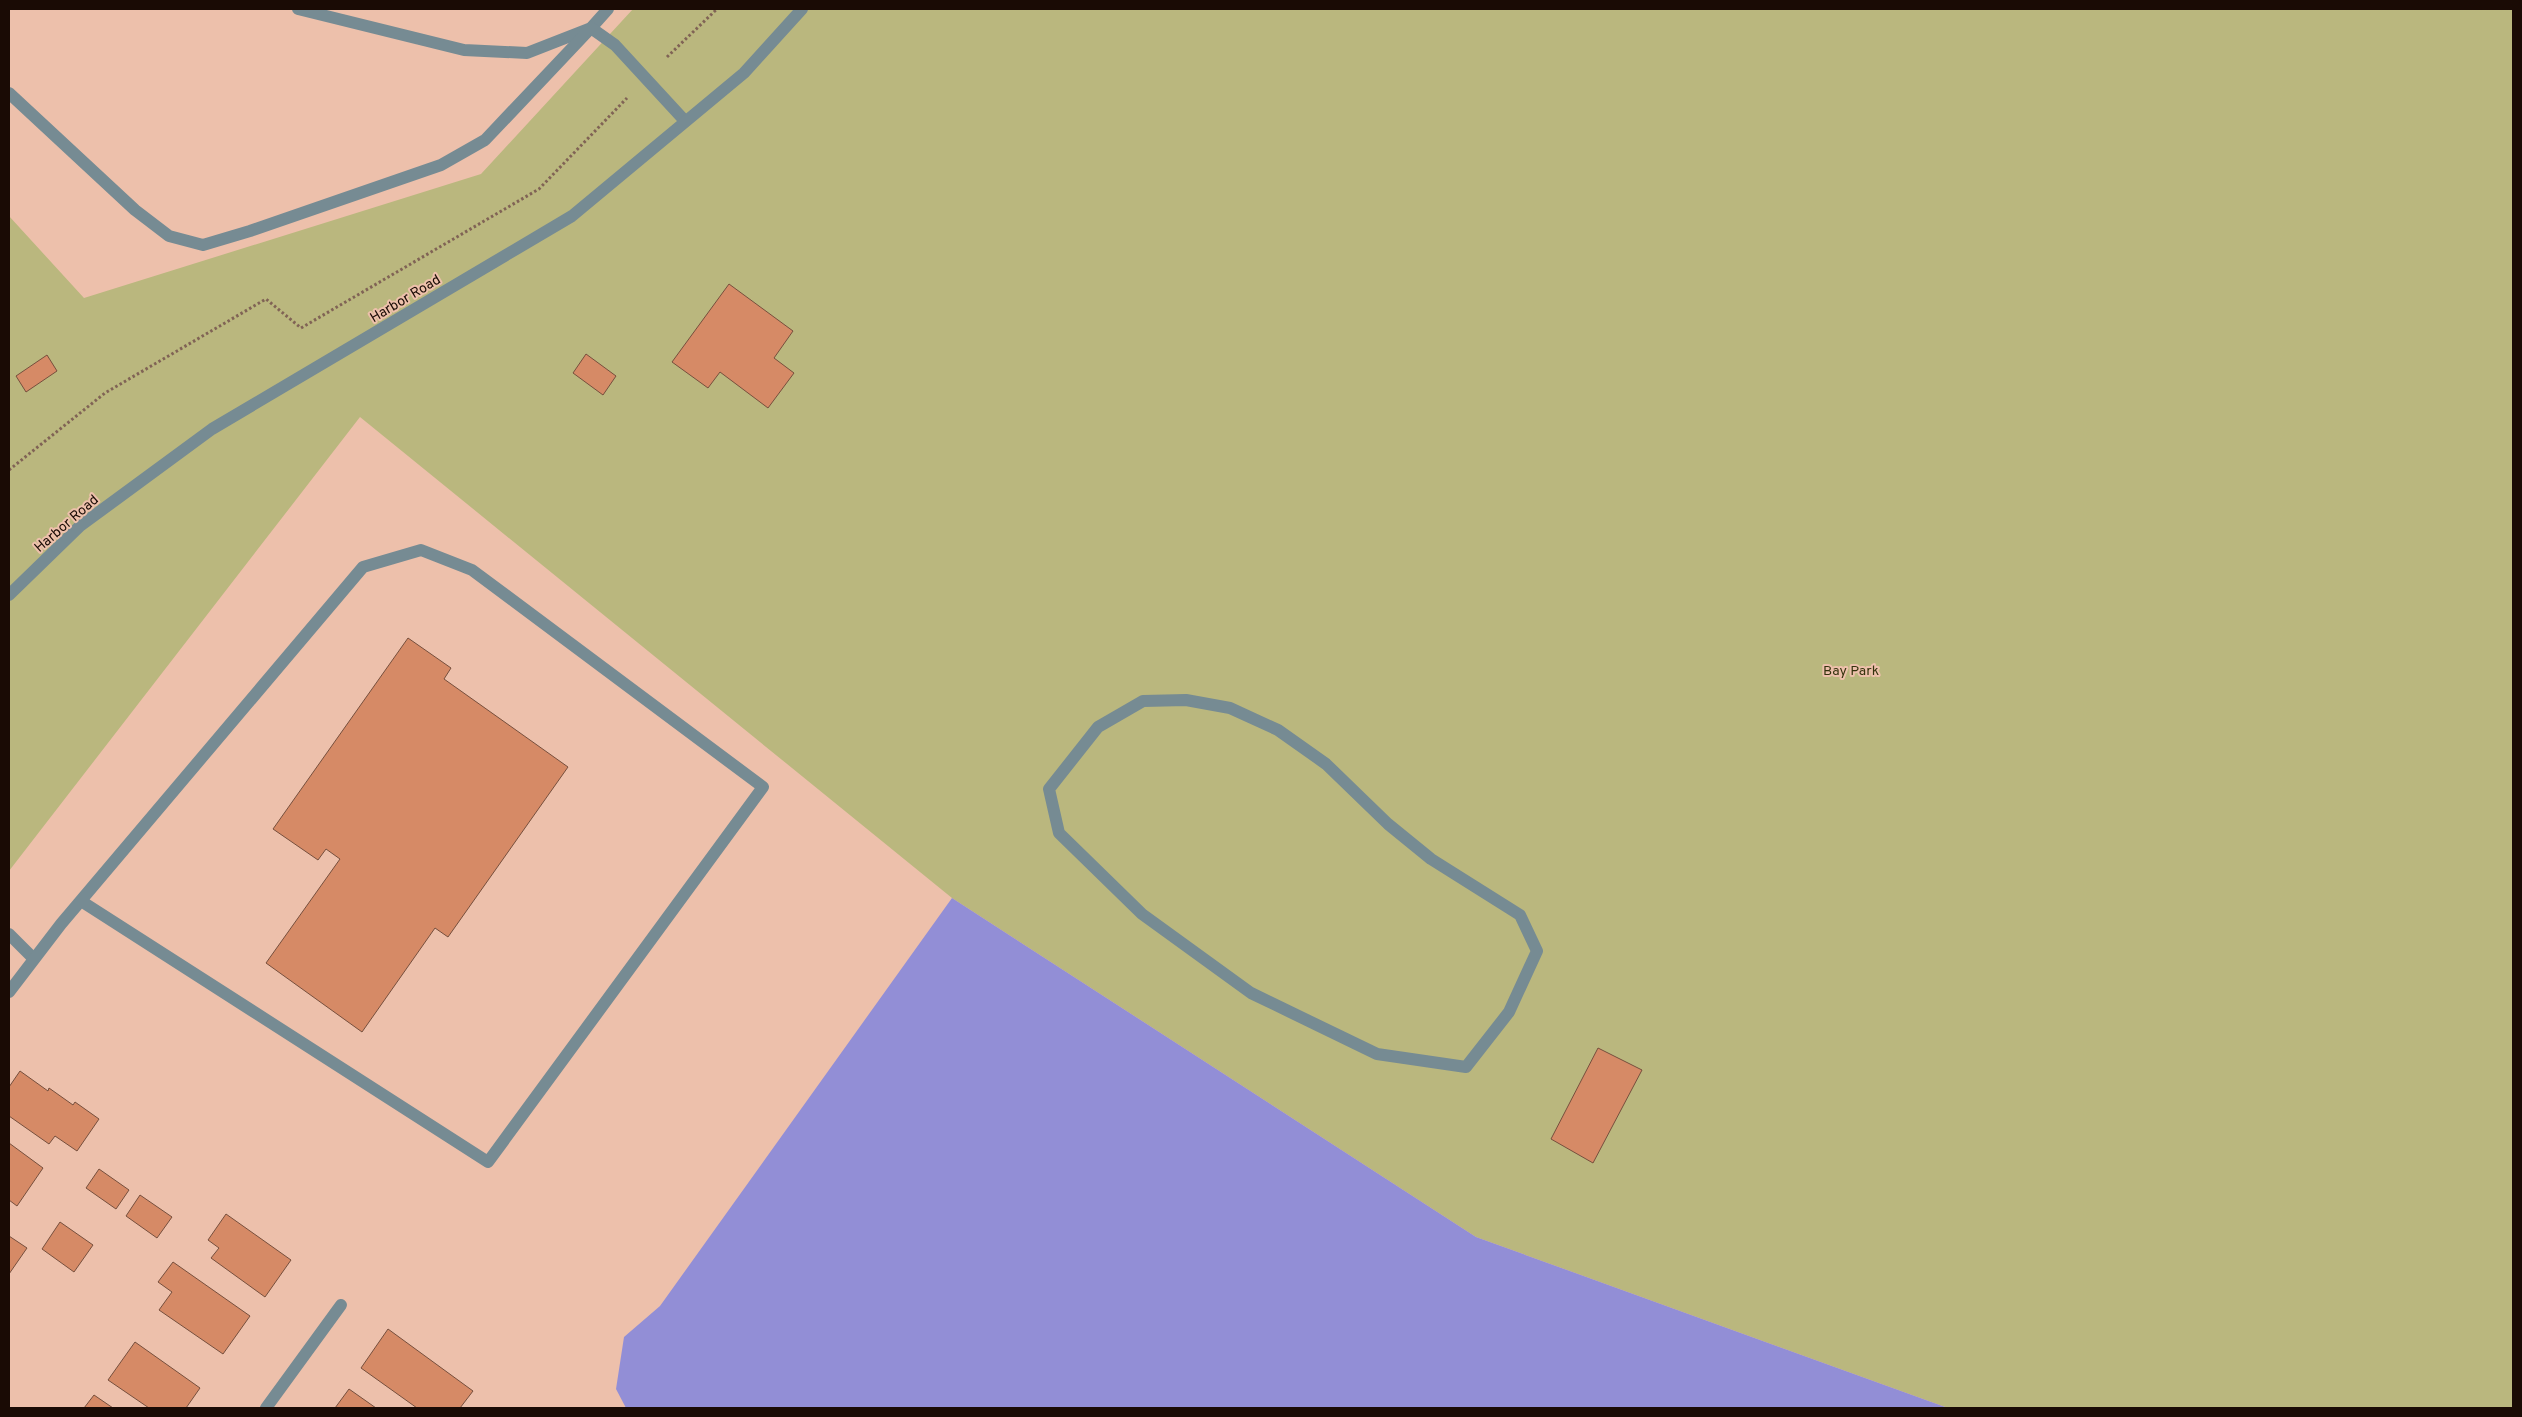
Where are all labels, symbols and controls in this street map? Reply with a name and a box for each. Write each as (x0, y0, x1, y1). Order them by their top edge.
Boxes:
street label: Harbor Road (367, 272, 444, 327)
street label: Harbor Road (31, 492, 102, 557)
park label: Bay Park (1823, 663, 1879, 680)

